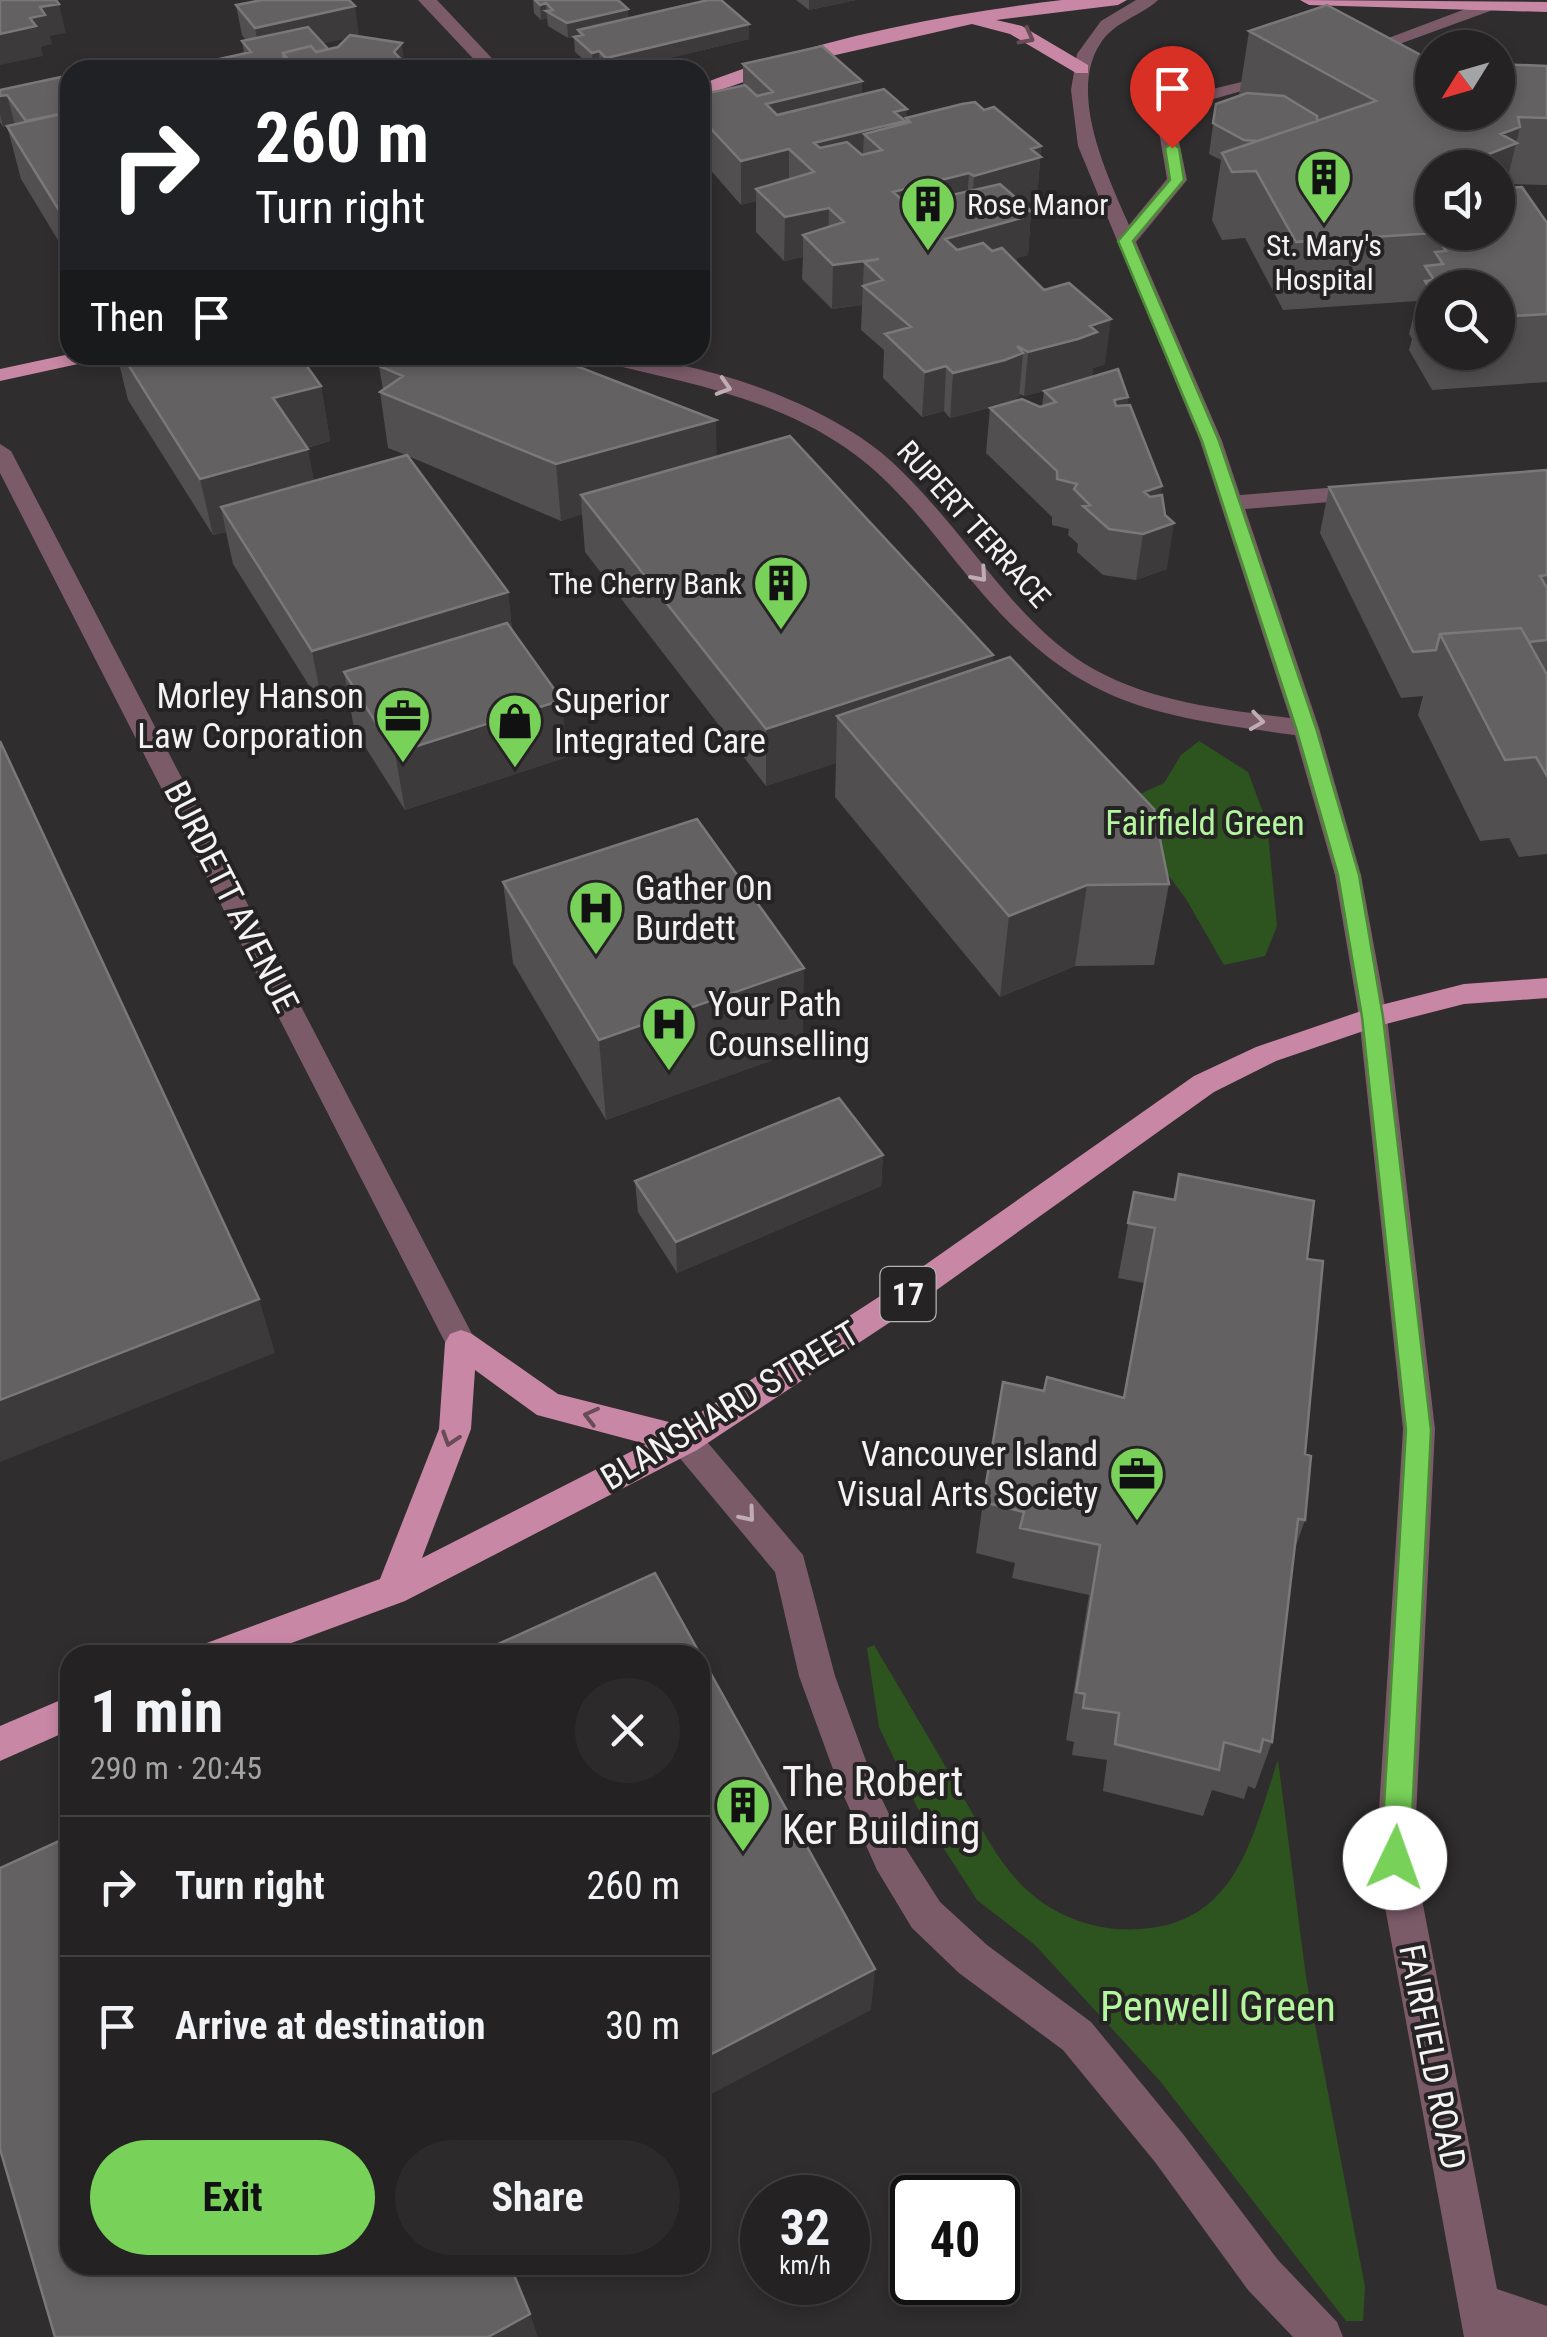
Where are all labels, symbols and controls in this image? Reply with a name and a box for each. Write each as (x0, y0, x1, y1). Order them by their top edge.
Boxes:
one-way arrow (1016, 24, 1034, 44)
north arrow (1415, 30, 1515, 130)
map controls (1415, 30, 1515, 370)
pin (1130, 46, 1215, 149)
icon: arrive (1145, 61, 1200, 116)
text: 260 m (255, 97, 429, 179)
icon: right (90, 100, 220, 230)
building icon: St. Mary's Hospital (1294, 147, 1354, 226)
button: sound (1415, 150, 1515, 250)
building icon: Rose Manor (898, 174, 958, 253)
text: Turn right (255, 181, 425, 234)
place label: Rose Manor (967, 187, 1108, 222)
place label: St. Mary's Hospital (1266, 228, 1382, 297)
button: search (1415, 270, 1515, 370)
icon: arrive (184, 290, 239, 345)
text: Then (90, 296, 164, 340)
one-way arrow (715, 375, 732, 396)
street label: RUPERT TERRACE (890, 434, 1058, 614)
building icon: The Cherry Bank (751, 553, 811, 632)
one-way arrow (968, 564, 986, 582)
place label: The Cherry Bank (549, 566, 742, 601)
place label: Morley Hanson Law Corporation (137, 676, 364, 757)
place label: Superior Integrated Care (554, 681, 766, 762)
office icon: Morley Hanson Law Corporation (373, 686, 433, 765)
shop icon: Superior Integrated Care (485, 691, 545, 770)
one-way arrow (1249, 710, 1266, 731)
street label: BURDETT AVENUE (155, 775, 307, 1019)
park label: Fairfield Green (1105, 803, 1305, 844)
place label: Gather On Burdett (635, 868, 773, 949)
hospital icon: Gather On Burdett (566, 878, 626, 957)
place label: Your Path Counselling (708, 984, 870, 1065)
hospital icon: Your Path Counselling (639, 994, 699, 1073)
road number: 17 (880, 1267, 936, 1321)
street label: BLANSHARD STREET (594, 1313, 866, 1499)
one-way arrow (583, 1406, 600, 1427)
one-way arrow (442, 1430, 462, 1447)
place label: Vancouver Island Visual Arts Society (837, 1434, 1098, 1515)
office icon: Vancouver Island Visual Arts Society (1107, 1444, 1167, 1523)
one-way arrow (736, 1503, 754, 1521)
text: 1 min (90, 1676, 223, 1747)
button: close (575, 1678, 680, 1783)
text: 290 m · 20:45 (90, 1749, 262, 1787)
place label: The Robert Ker Building (782, 1757, 981, 1854)
building icon: The Robert Ker Building (713, 1775, 773, 1854)
position arrow (1343, 1806, 1447, 1910)
icon: right (90, 1859, 145, 1914)
text: Turn right (175, 1864, 325, 1908)
text: 260 m (586, 1864, 680, 1908)
street label: FAIRFIELD ROAD (1390, 1941, 1474, 2173)
park label: Penwell Green (1100, 1982, 1336, 2031)
icon: arrive (90, 1999, 145, 2054)
text: Arrive at destination (175, 2004, 485, 2048)
text: 30 m (605, 2004, 680, 2048)
button: Exit (90, 2140, 375, 2255)
button: Share (395, 2140, 680, 2255)
speed limit sign: 40 (890, 2175, 1020, 2305)
text: 32 (780, 2199, 830, 2257)
text: km/h (779, 2251, 831, 2280)

